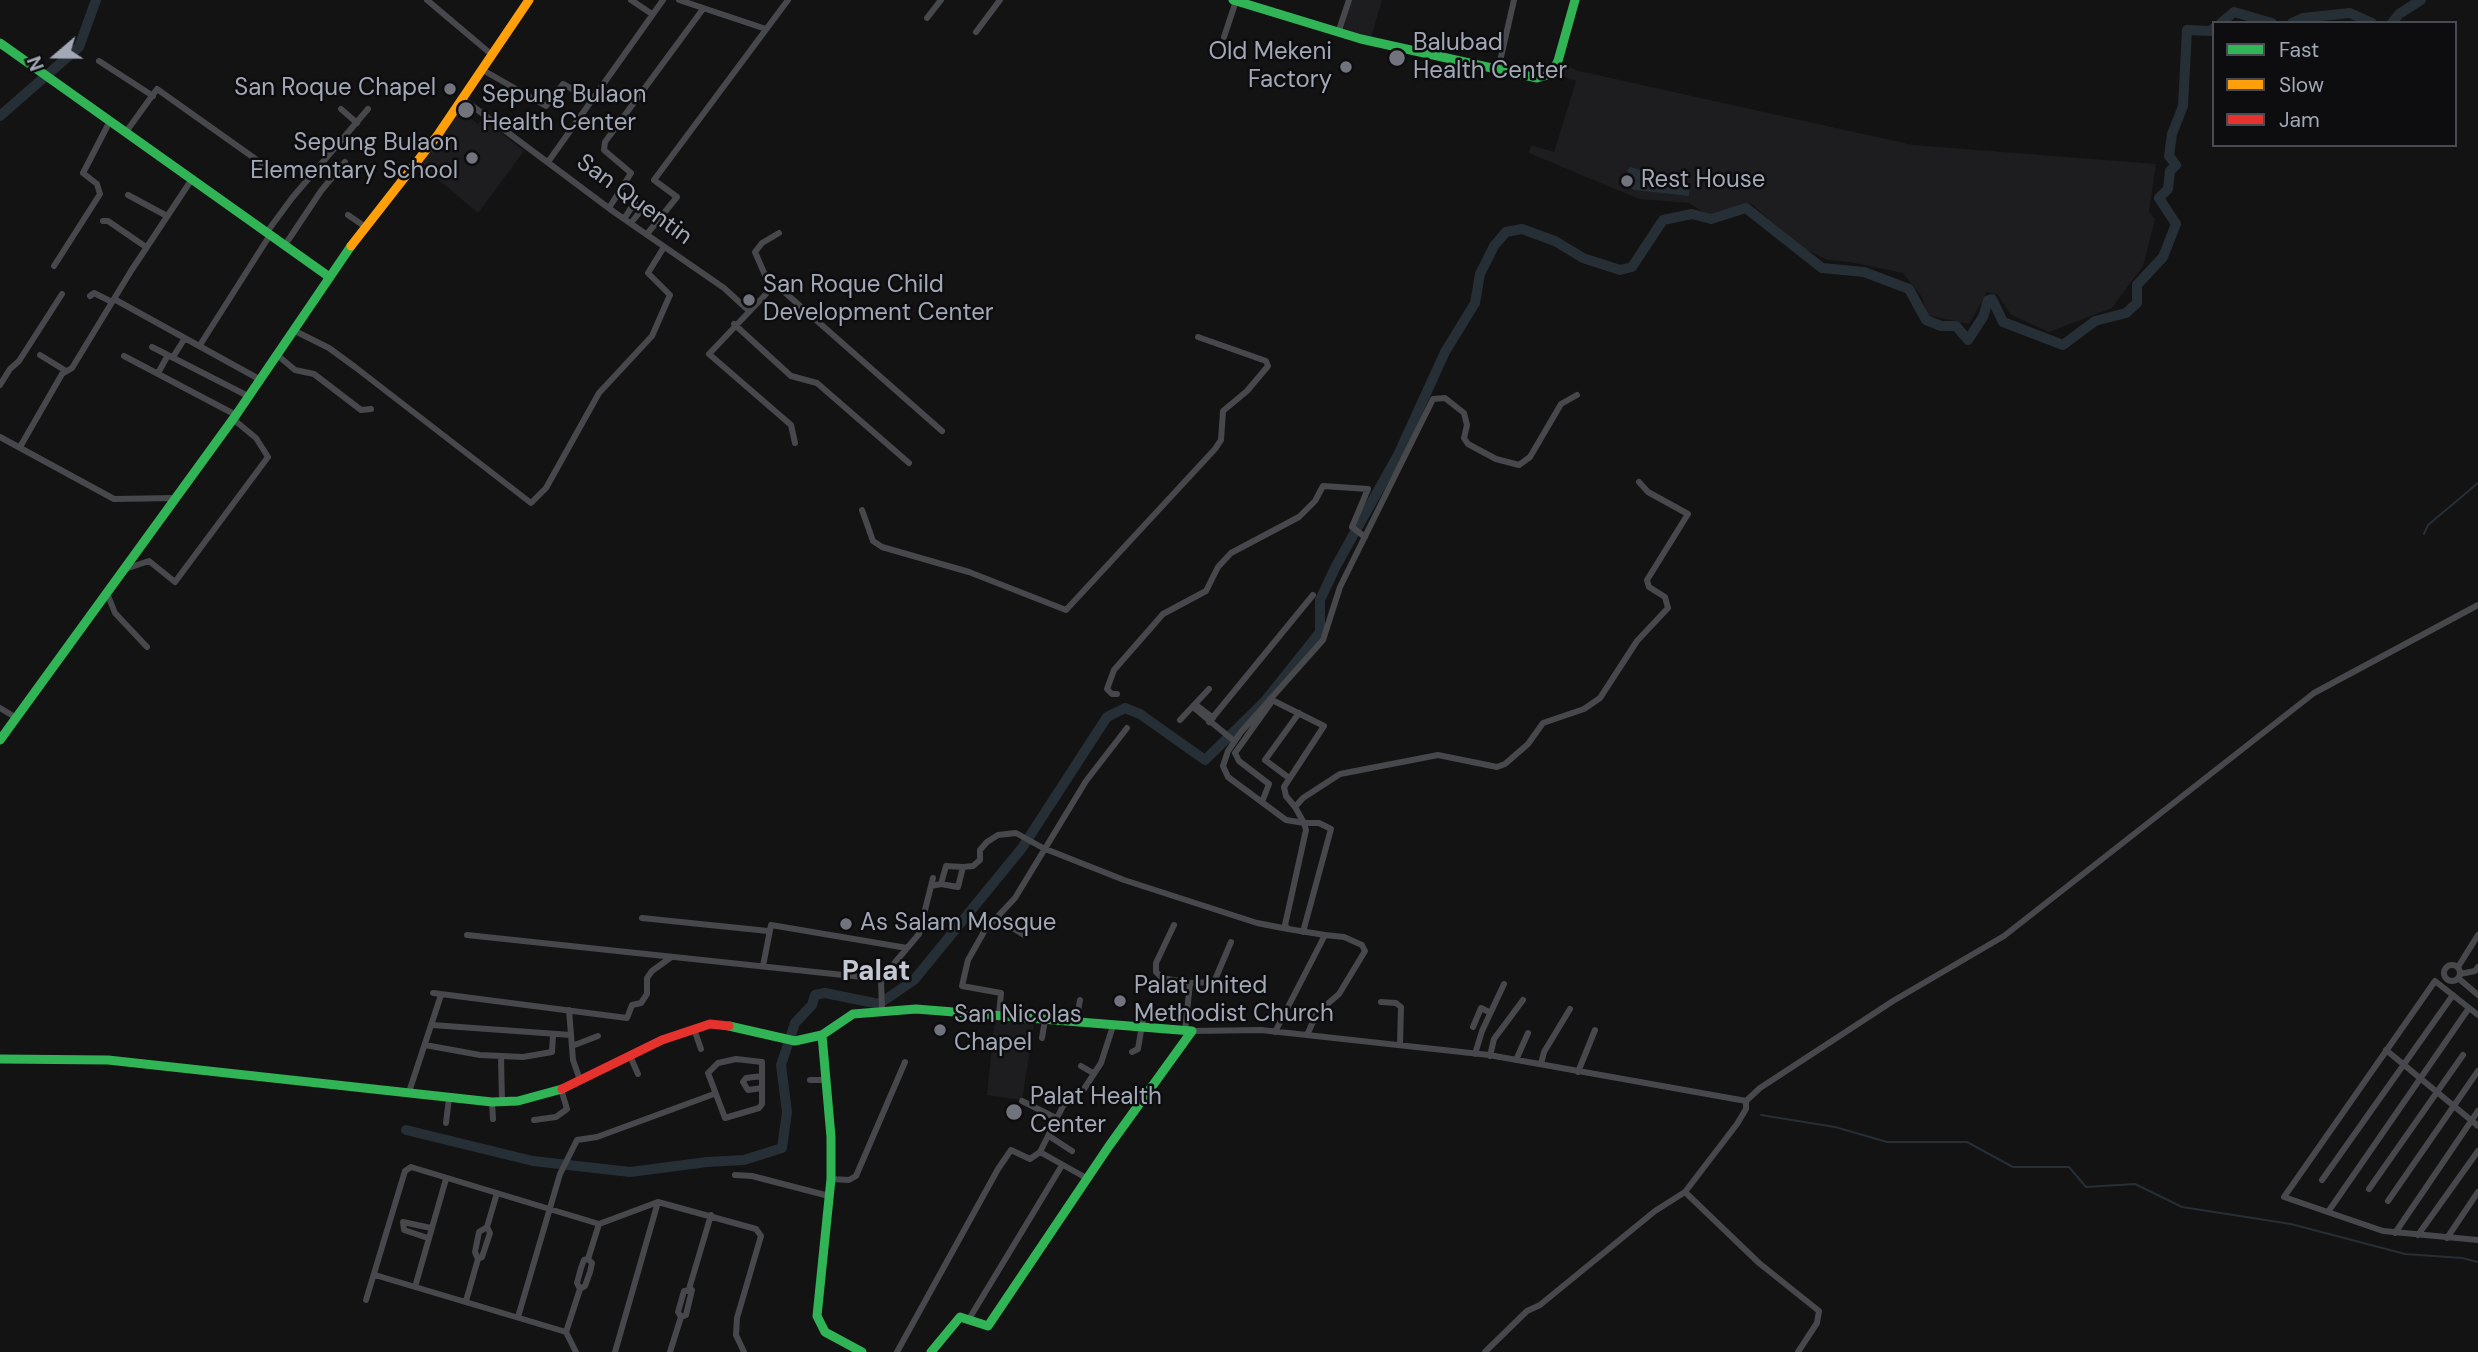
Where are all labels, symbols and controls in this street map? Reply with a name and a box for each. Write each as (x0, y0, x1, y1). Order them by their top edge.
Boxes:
north arrow (21, 21, 91, 91)
legend (2212, 21, 2457, 147)
place label: Balubad Health Center (1413, 30, 1567, 86)
text: Fast (2279, 36, 2319, 64)
place label: Old Mekeni Factory (1208, 39, 1332, 95)
marker: Balubad Health Center (1387, 48, 1407, 68)
text: N (22, 53, 50, 74)
marker: Old Mekeni Factory (1338, 59, 1354, 75)
text: Slow (2279, 71, 2324, 99)
place label: San Roque Chapel (234, 75, 436, 103)
marker: San Roque Chapel (442, 81, 458, 97)
place label: Sepung Bulaon Health Center (482, 82, 647, 138)
marker: Sepung Bulaon Health Center (456, 100, 476, 120)
text: Jam (2279, 106, 2320, 134)
place label: Sepung Bulaon Elementary School (250, 130, 458, 186)
street label: San Quentin (571, 148, 697, 252)
marker: Sepung Bulaon Elementary School (464, 150, 480, 166)
place label: Rest House (1641, 167, 1765, 195)
marker: Rest House (1619, 173, 1635, 189)
place label: San Roque Child Development Center (763, 272, 994, 328)
marker: San Roque Child Development Center (741, 292, 757, 308)
place label: As Salam Mosque (860, 910, 1056, 938)
marker: As Salam Mosque (838, 916, 854, 932)
district label: Palat (842, 956, 910, 990)
place label: Palat United Methodist Church (1134, 973, 1334, 1029)
marker: Palat United Methodist Church (1112, 993, 1128, 1009)
place label: San Nicolas Chapel (954, 1002, 1082, 1058)
marker: San Nicolas Chapel (932, 1022, 948, 1038)
place label: Palat Health Center (1030, 1084, 1162, 1140)
marker: Palat Health Center (1004, 1102, 1024, 1122)

